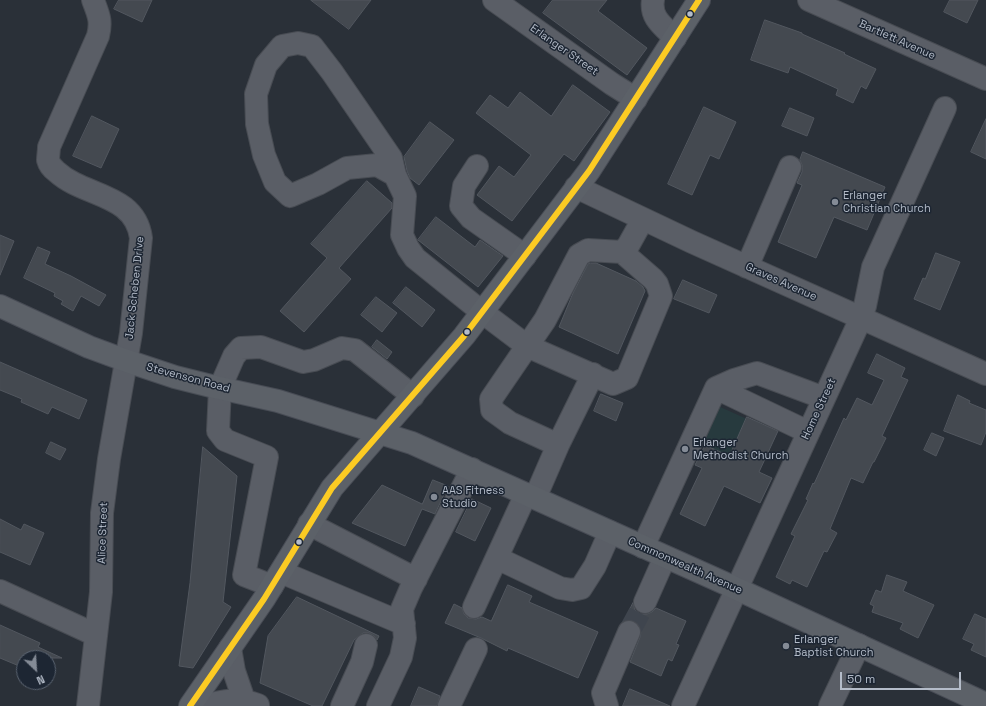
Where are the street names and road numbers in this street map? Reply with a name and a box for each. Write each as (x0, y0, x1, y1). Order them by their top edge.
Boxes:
street label: Bartlett Avenue (857, 17, 937, 63)
street label: Erlanger Street (527, 22, 601, 78)
street label: Jack Scheben Drive (123, 236, 147, 340)
street label: Graves Avenue (743, 260, 819, 304)
street label: Stevenson Road (145, 360, 231, 396)
street label: Home Street (799, 376, 839, 442)
street label: Alice Street (95, 502, 111, 564)
street label: Commonwealth Avenue (626, 535, 744, 597)

